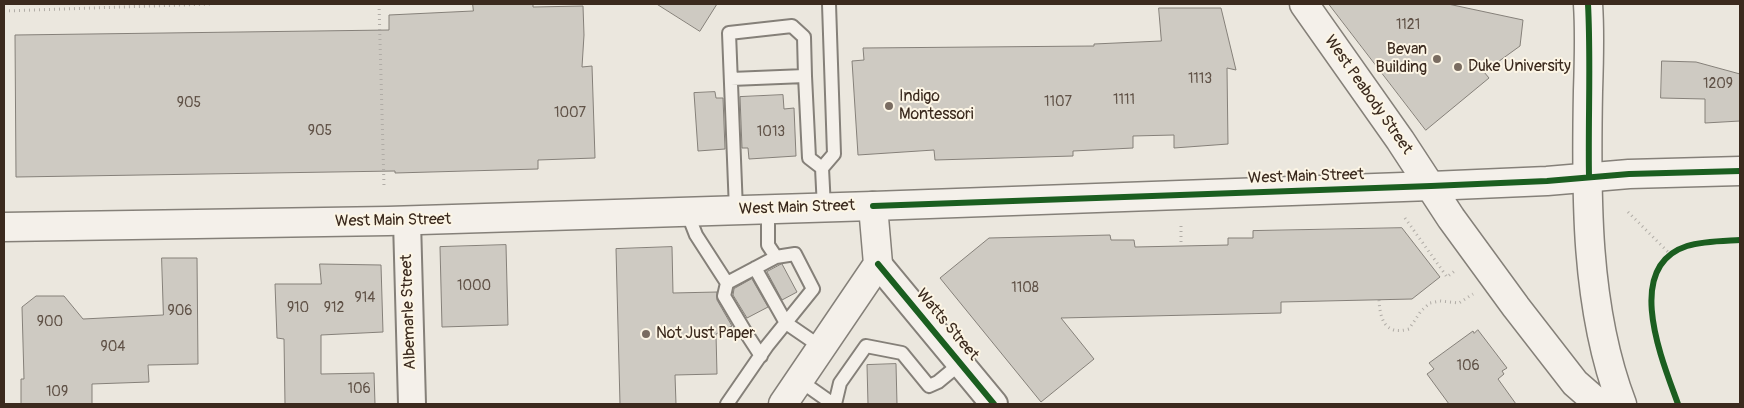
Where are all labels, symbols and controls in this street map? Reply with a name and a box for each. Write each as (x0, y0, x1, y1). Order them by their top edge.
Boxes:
house number: 1121 (1396, 17, 1420, 33)
street label: West Peabody Street (1320, 32, 1416, 158)
place label: Bevan Building (1376, 40, 1427, 78)
marker: Bevan Building (1431, 53, 1443, 65)
place label: Duke University (1468, 57, 1571, 77)
marker: Duke University (1452, 61, 1464, 73)
house number: 1113 (1188, 71, 1212, 87)
house number: 1209 (1703, 76, 1733, 92)
place label: Indigo Montessori (899, 87, 974, 125)
house number: 1111 (1113, 92, 1135, 108)
house number: 1107 (1044, 94, 1072, 110)
house number: 905 (177, 95, 201, 111)
marker: Indigo Montessori (883, 100, 895, 112)
house number: 1007 (554, 105, 586, 121)
house number: 905 (308, 123, 332, 139)
house number: 1013 (757, 124, 785, 140)
street label: West Main Street (1248, 165, 1364, 189)
street label: West Main Street (739, 196, 855, 220)
street label: West Main Street (335, 210, 451, 232)
street label: Albemarle Street (397, 254, 421, 370)
house number: 1000 (457, 278, 491, 294)
house number: 1108 (1011, 280, 1039, 296)
street label: Watts Street (912, 285, 982, 365)
house number: 914 (355, 290, 375, 306)
house number: 910 (287, 300, 309, 316)
house number: 912 (324, 300, 344, 316)
house number: 906 (168, 303, 192, 319)
house number: 900 (37, 314, 63, 330)
place label: Not Just Paper (656, 324, 755, 344)
marker: Not Just Paper (640, 328, 652, 340)
house number: 904 (101, 339, 125, 355)
house number: 106 (1456, 358, 1480, 374)
house number: 106 (347, 381, 371, 397)
house number: 109 (46, 384, 68, 400)

